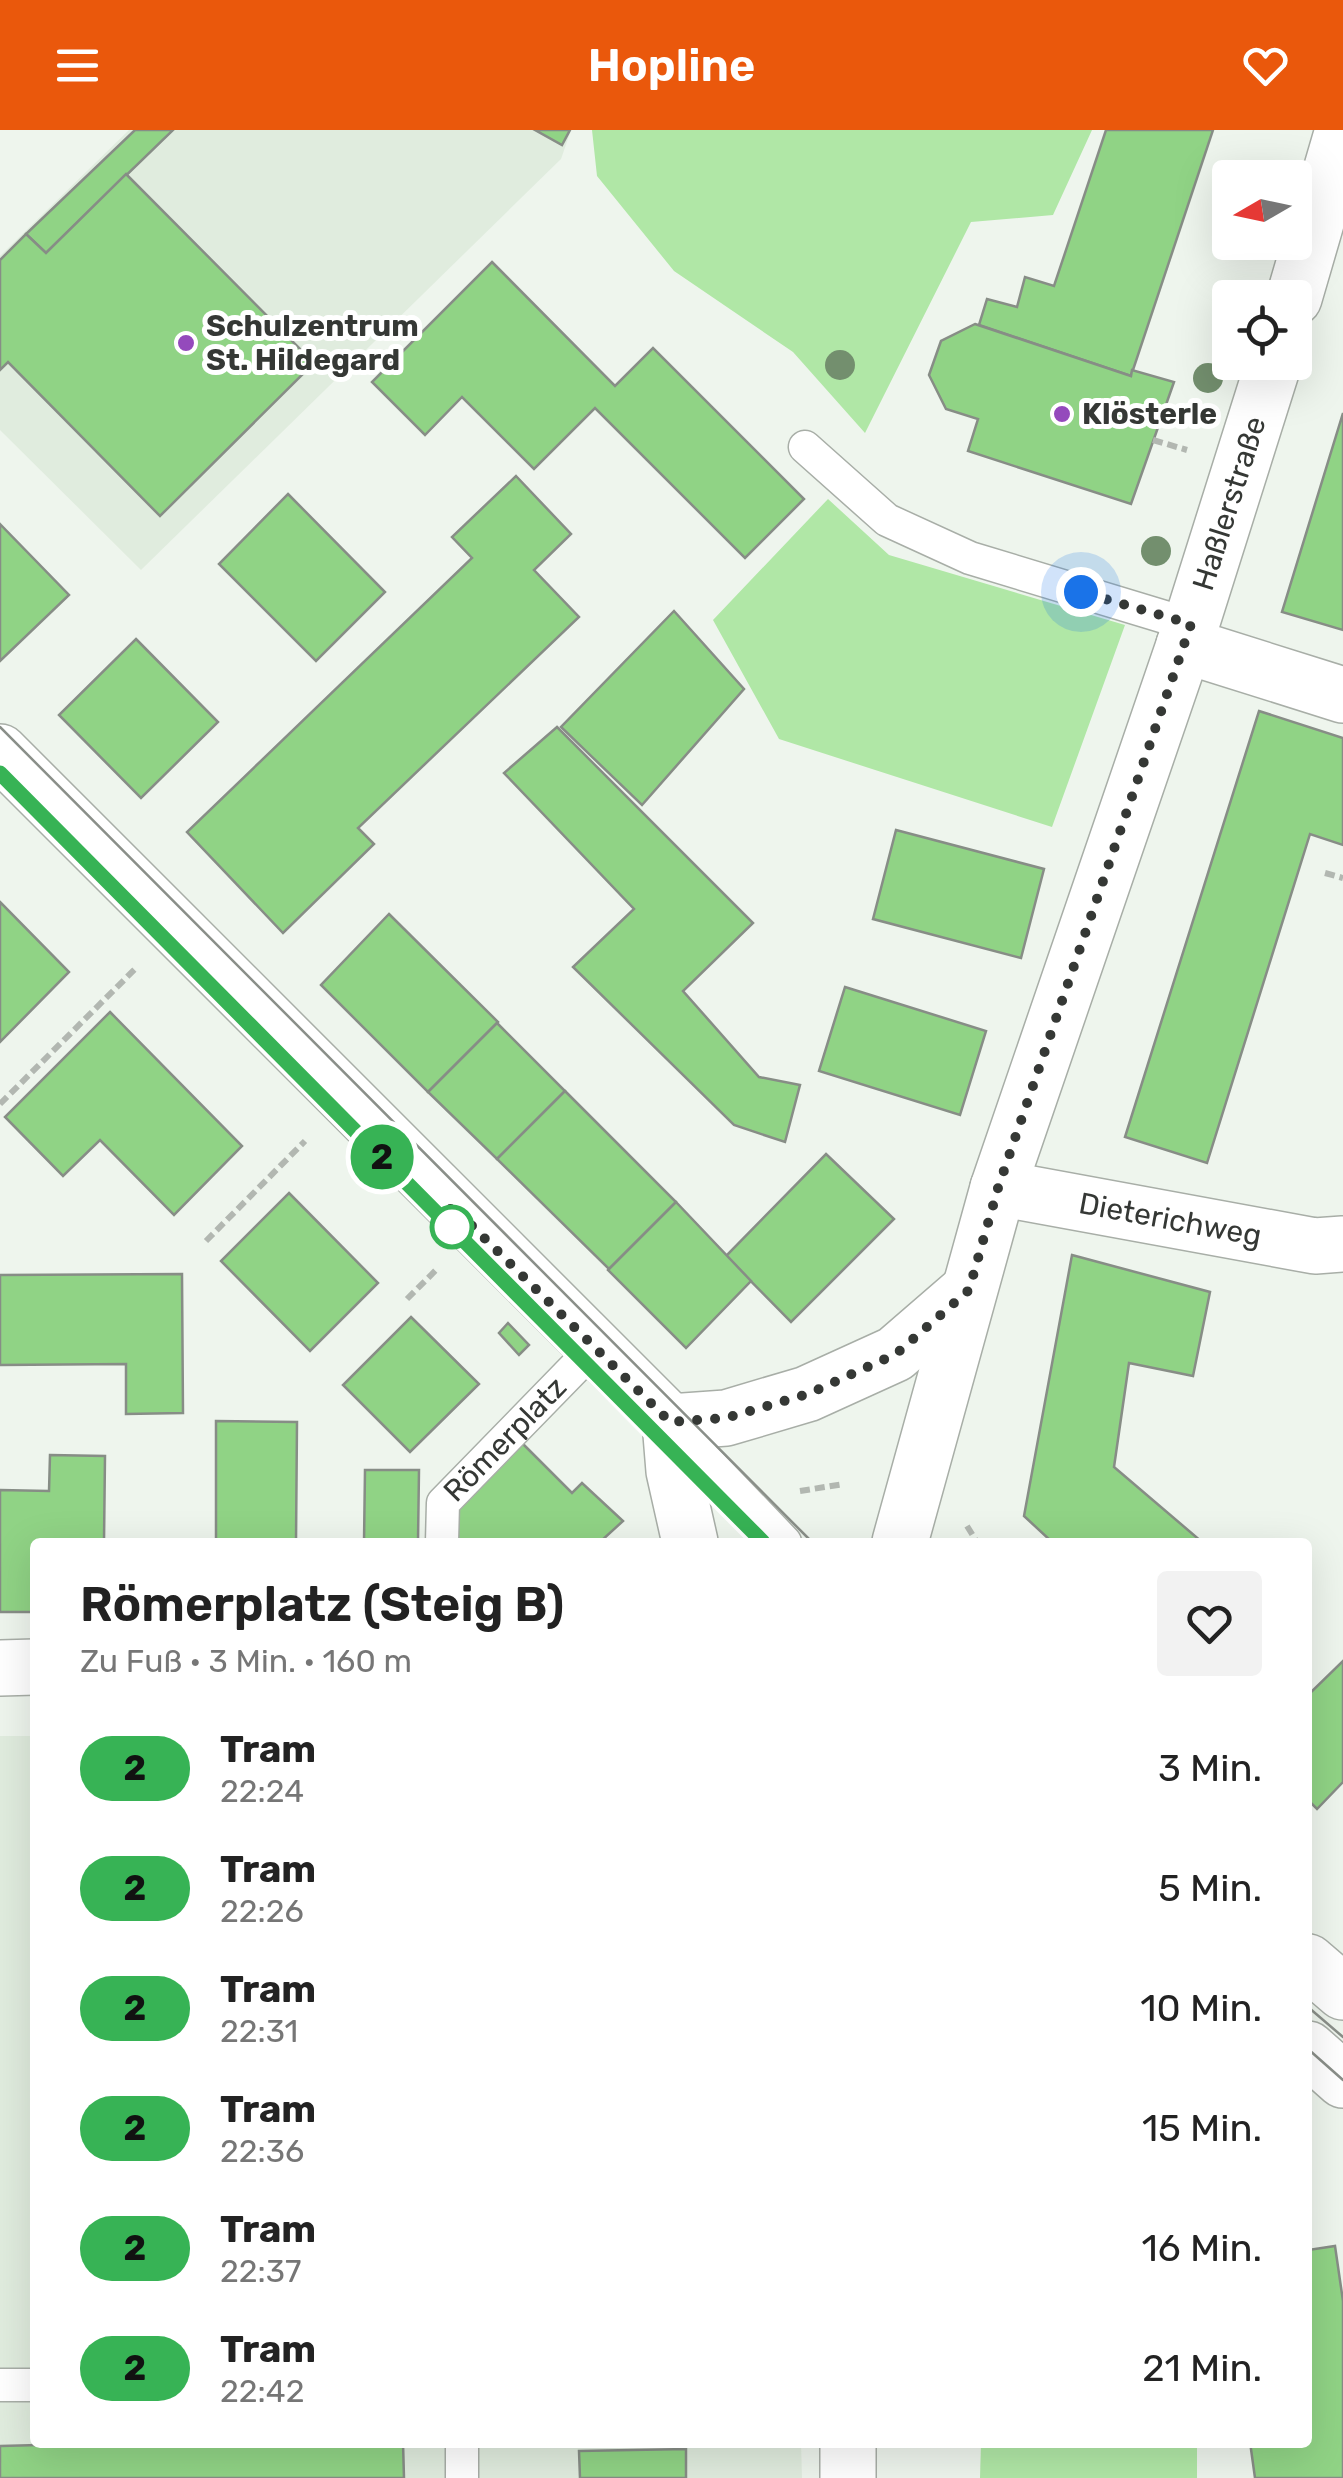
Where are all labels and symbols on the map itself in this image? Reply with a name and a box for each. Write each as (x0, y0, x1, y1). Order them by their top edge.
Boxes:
north arrow (1212, 160, 1312, 260)
place label: Schulzentrum St. Hildegard (206, 308, 419, 378)
marker: Schulzentrum St. Hildegard (175, 332, 197, 354)
place label: Klösterle (1082, 396, 1217, 432)
marker: Klösterle (1051, 403, 1073, 425)
street label: Haßlerstraße (1185, 412, 1274, 595)
your location (1056, 567, 1106, 617)
line badge: 2 (350, 1124, 414, 1190)
street label: Dieterichweg (1076, 1185, 1264, 1254)
unlabelled marker (431, 1206, 473, 1248)
street label: Römerplatz (436, 1369, 574, 1509)

